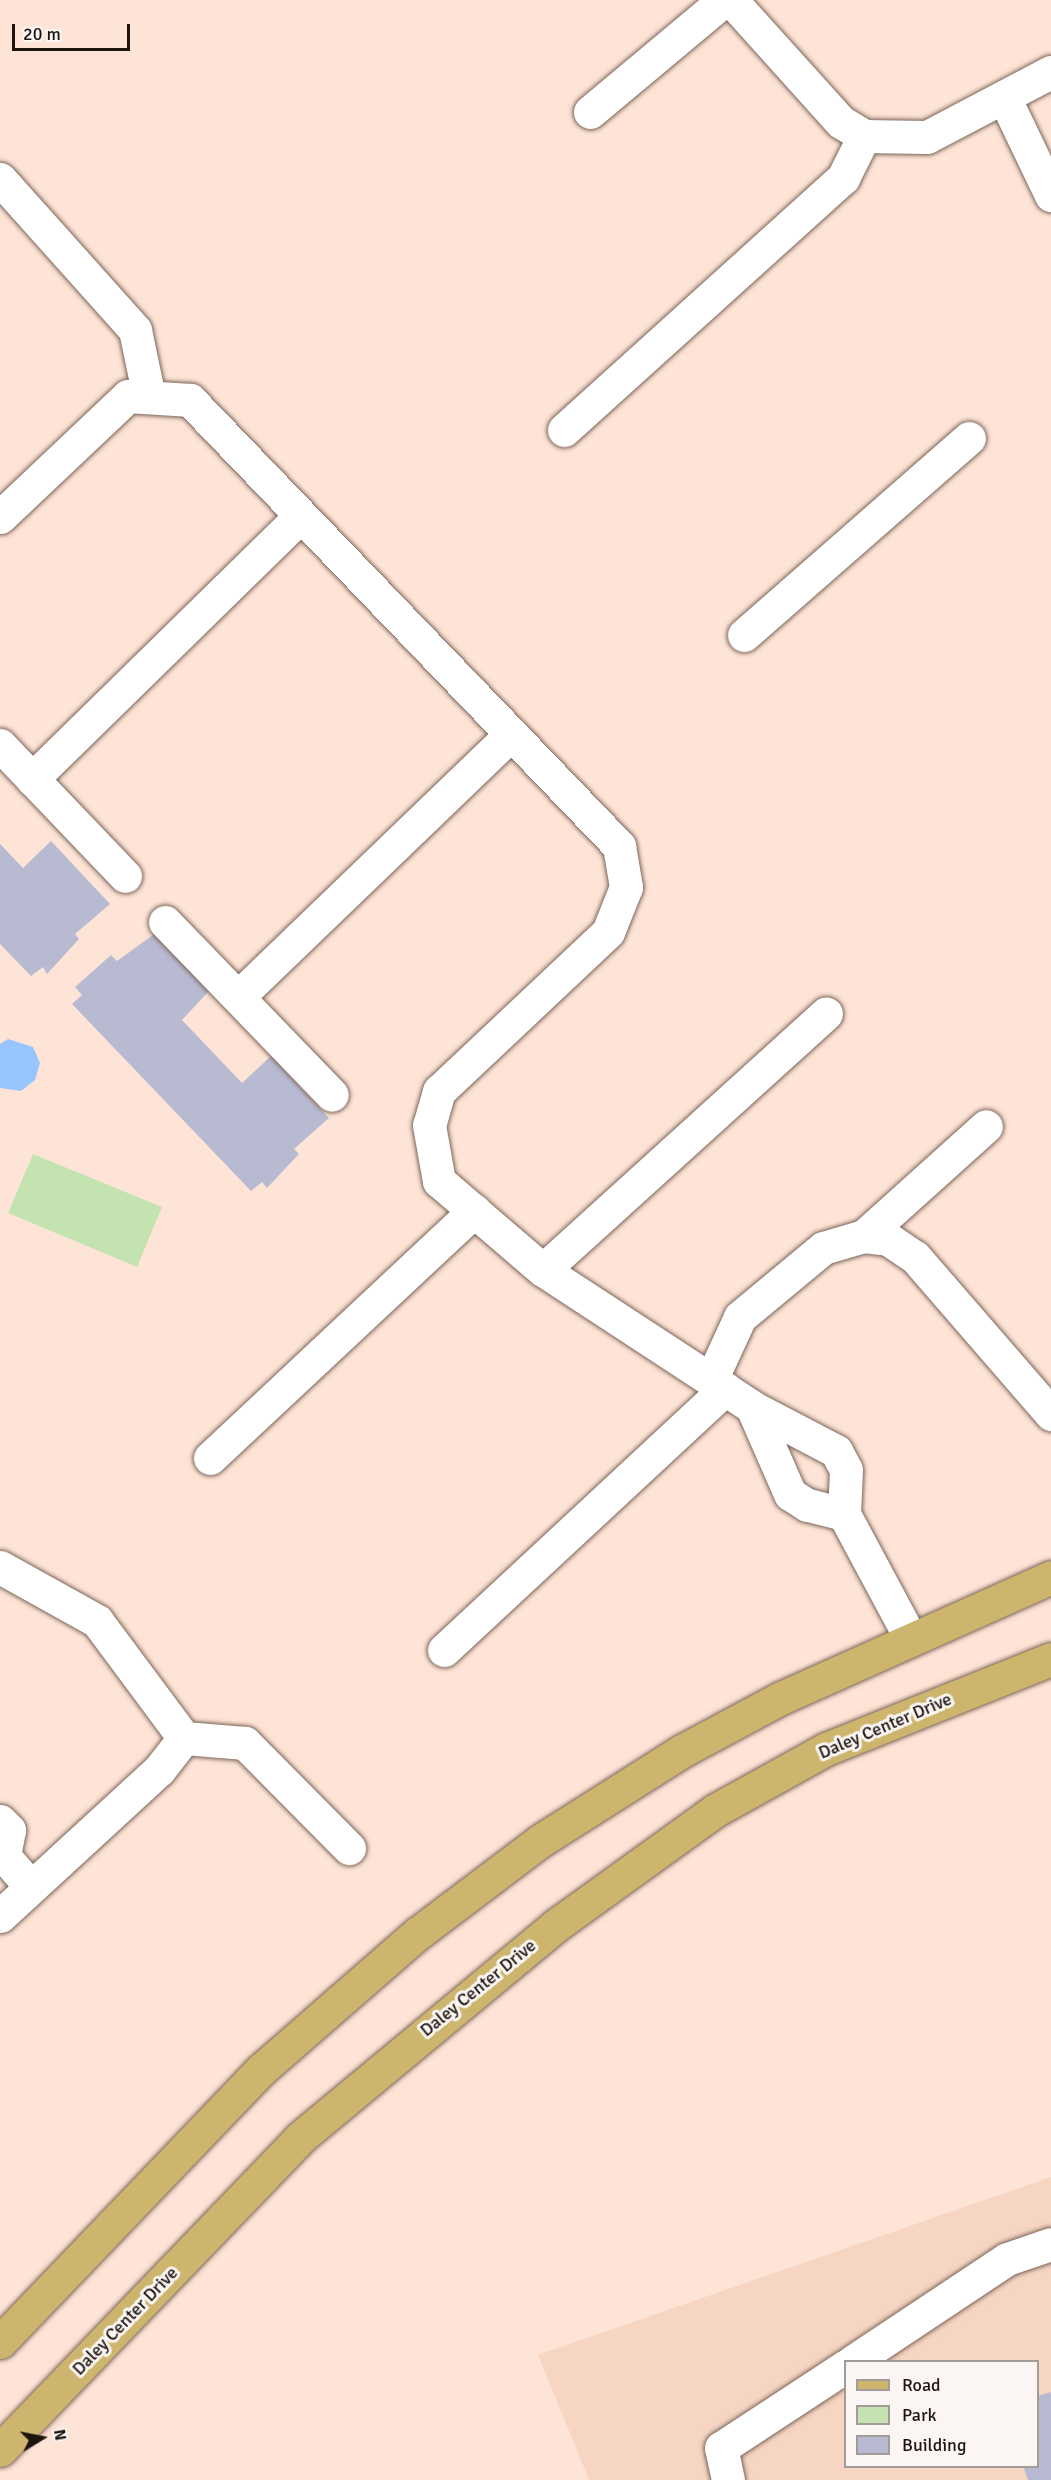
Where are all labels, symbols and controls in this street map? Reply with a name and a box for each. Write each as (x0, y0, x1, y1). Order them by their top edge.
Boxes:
scale bar (15, 12, 134, 50)
text: 20 m (23, 23, 61, 45)
street label: Daley Center Drive (815, 1688, 955, 1764)
street label: Daley Center Drive (416, 1935, 540, 2041)
street label: Daley Center Drive (68, 2262, 182, 2380)
legend (844, 2360, 1039, 2468)
text: Road (902, 2374, 941, 2396)
text: Park (902, 2404, 937, 2426)
north arrow (12, 2408, 72, 2468)
text: N (49, 2428, 71, 2442)
text: Building (902, 2434, 966, 2456)

